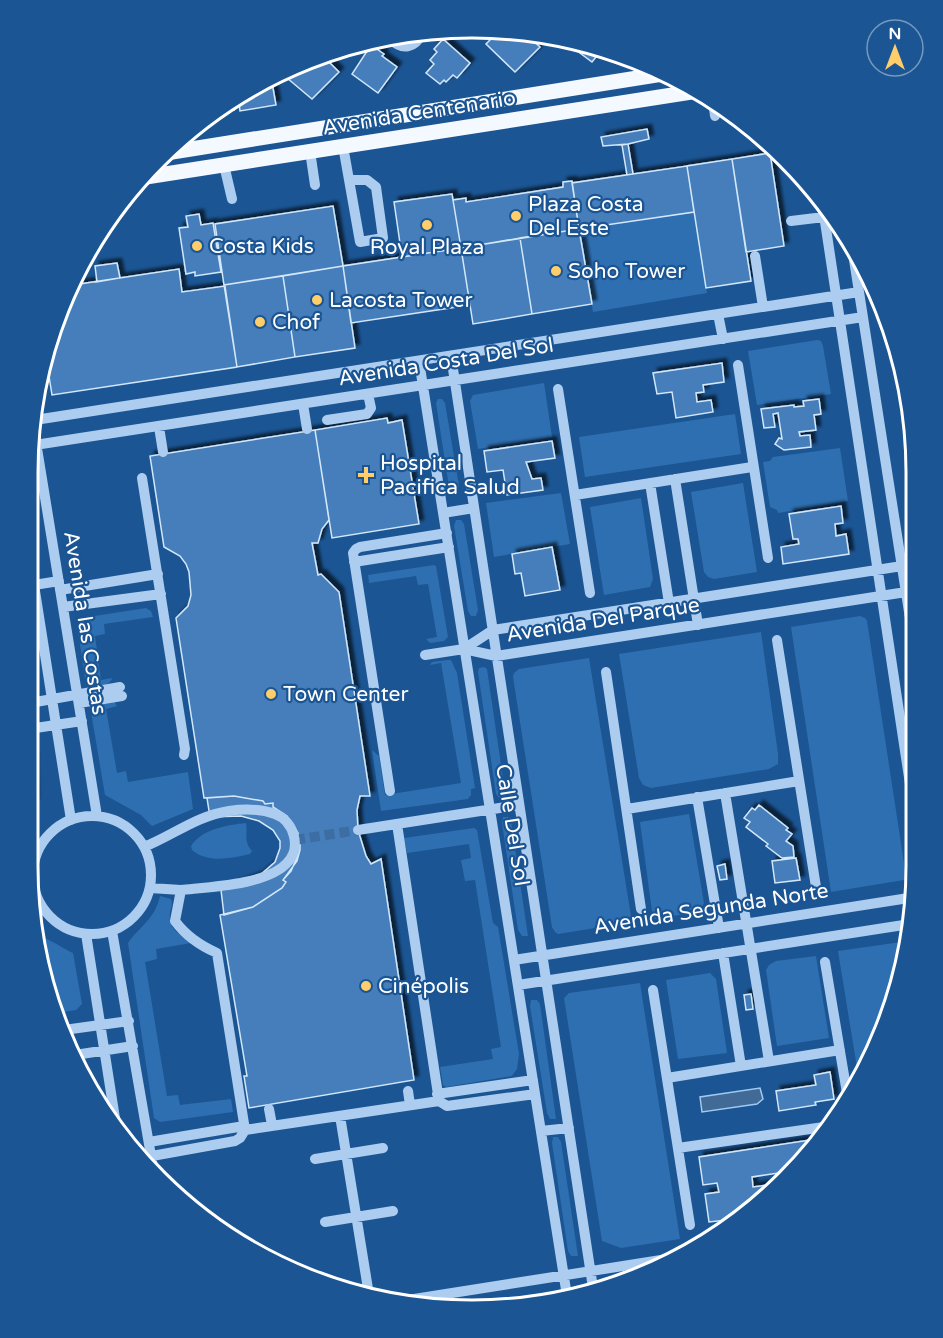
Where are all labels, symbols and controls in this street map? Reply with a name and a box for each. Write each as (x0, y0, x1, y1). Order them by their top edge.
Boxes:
north arrow (865, 18, 925, 78)
text: N (889, 24, 901, 44)
street label: Avenida Centenario (321, 85, 517, 141)
place label: Plaza Costa Del Este (528, 192, 644, 241)
marker: Plaza Costa Del Este (509, 209, 523, 223)
marker: Royal Plaza (420, 218, 434, 232)
place label: Costa Kids (209, 234, 314, 259)
place label: Royal Plaza (370, 235, 484, 260)
marker: Costa Kids (190, 239, 204, 253)
place label: Soho Tower (568, 259, 685, 284)
marker: Soho Tower (549, 264, 563, 278)
place label: Lacosta Tower (329, 288, 473, 313)
marker: Lacosta Tower (310, 293, 324, 307)
place label: Chof (272, 310, 320, 335)
marker: Chof (253, 315, 267, 329)
street label: Avenida Costa Del Sol (337, 333, 555, 391)
place label: Hospital Pacifica Salud (380, 451, 520, 500)
marker: Hospital Pacifica Salud (357, 466, 375, 484)
street label: Avenida las Costas (58, 529, 112, 717)
street label: Avenida Del Parque (505, 592, 702, 648)
place label: Town Center (283, 682, 408, 707)
marker: Town Center (264, 687, 278, 701)
street label: Calle Del Sol (490, 762, 534, 888)
street label: Avenida Segunda Norte (592, 878, 830, 940)
place label: Cinépolis (378, 974, 469, 999)
marker: Cinépolis (359, 979, 373, 993)

